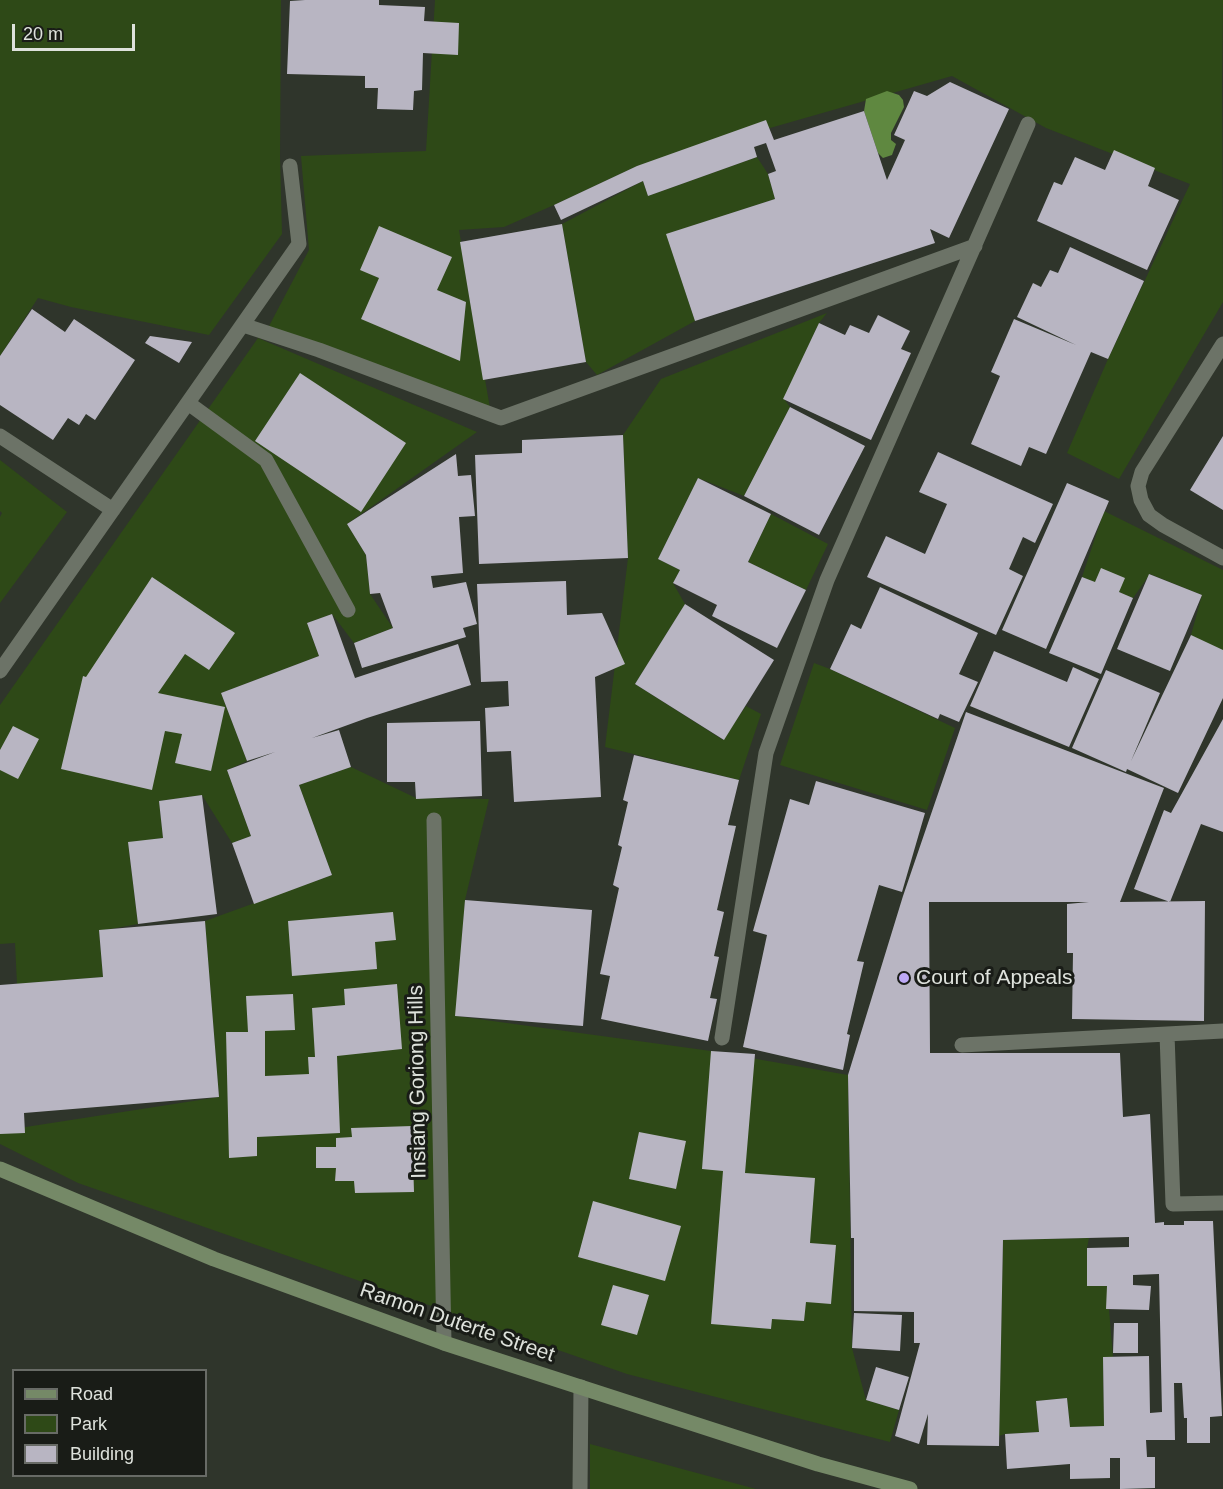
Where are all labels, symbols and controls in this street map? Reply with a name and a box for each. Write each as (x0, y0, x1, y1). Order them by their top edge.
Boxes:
scale bar (15, 12, 138, 50)
text: 20 m (23, 24, 63, 44)
place label: Court of Appeals (916, 965, 1072, 991)
marker: Court of Appeals (897, 971, 911, 985)
street label: Insiang Goriong Hills (404, 985, 432, 1179)
street label: Ramon Duterte Street (356, 1278, 558, 1368)
legend (12, 1369, 207, 1477)
text: Road (70, 1384, 113, 1404)
text: Park (70, 1414, 107, 1434)
text: Building (70, 1444, 134, 1464)

